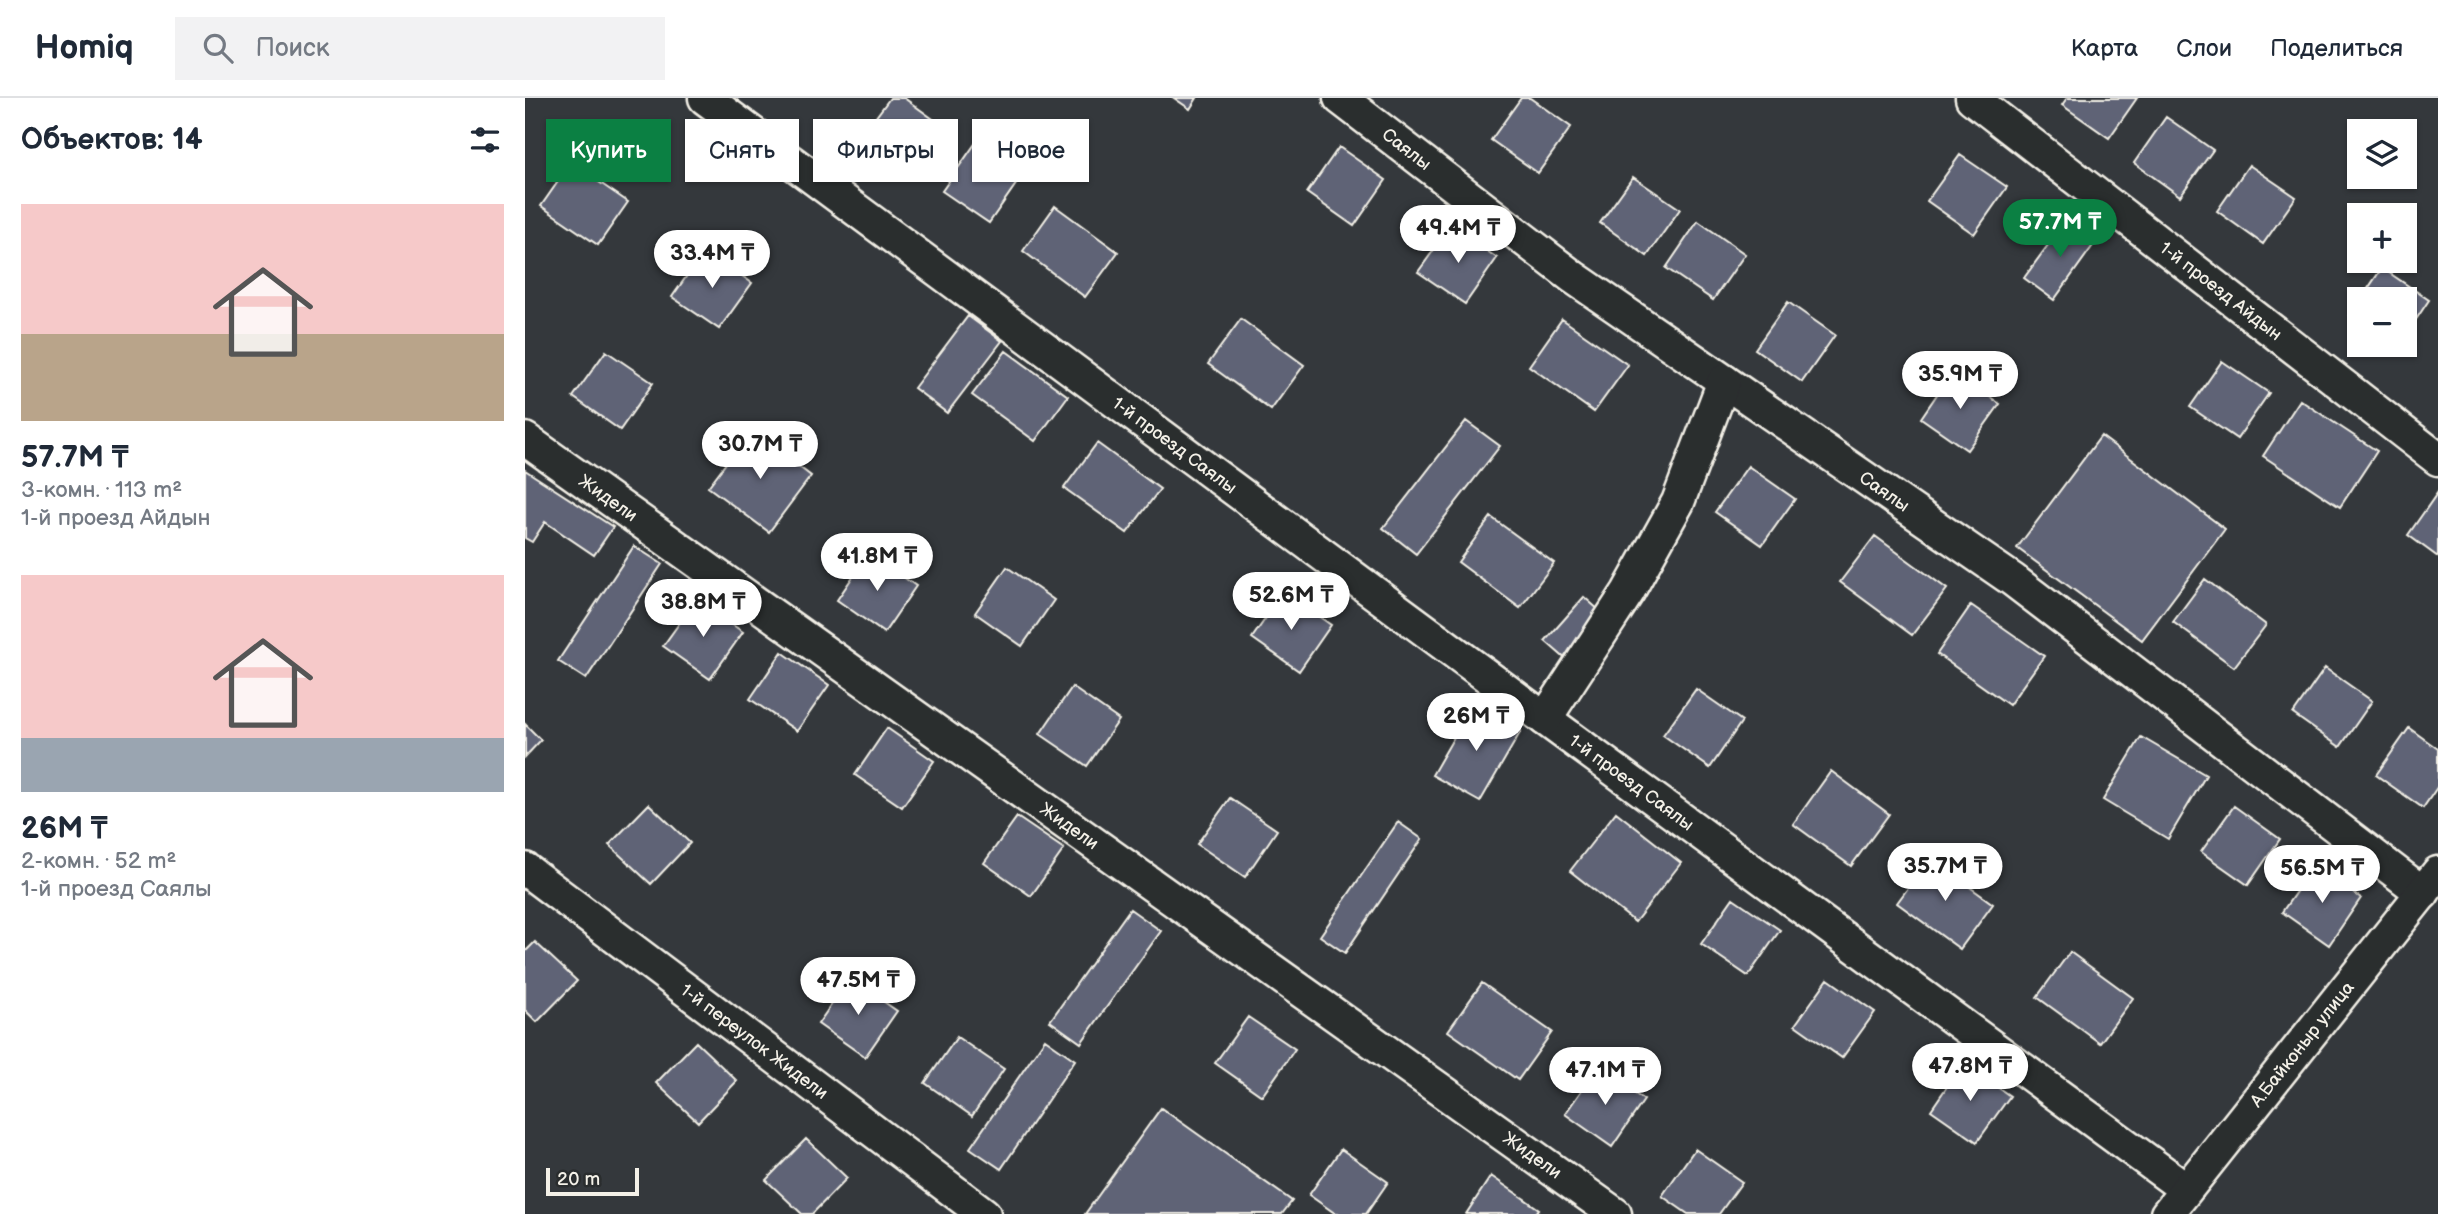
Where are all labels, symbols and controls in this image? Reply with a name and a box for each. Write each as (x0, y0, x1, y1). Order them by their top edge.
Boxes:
search box (175, 17, 665, 80)
text: Homiq (35, 28, 133, 68)
icon: search (199, 29, 237, 67)
text: Поиск (255, 33, 330, 64)
text: Карта (2071, 34, 2138, 63)
text: Слои (2176, 34, 2232, 63)
text: Поделиться (2270, 34, 2403, 63)
chip: Купить (546, 119, 671, 182)
chip: Снять (685, 119, 799, 182)
chip: Фильтры (813, 119, 958, 182)
chip: Новое (972, 119, 1089, 182)
map controls (2347, 119, 2417, 357)
button: layers (2347, 119, 2417, 189)
icon: filters (466, 121, 504, 159)
text: Объектов: 14 (21, 122, 203, 158)
street label: Саялы (1378, 124, 1435, 175)
pin: 57.7M ₸ (1995, 200, 2125, 259)
button: + (2347, 203, 2417, 273)
pin: 49.4M ₸ (1393, 206, 1523, 265)
text: 57.7M ₸ (2019, 208, 2101, 236)
text: 49.4M ₸ (1416, 214, 1500, 242)
pin: 33.4M ₸ (647, 230, 777, 290)
street label: 1-й проезд Айдын (2156, 237, 2286, 345)
text: 33.4M ₸ (670, 239, 754, 267)
icon: home (200, 249, 326, 375)
button: − (2347, 287, 2417, 357)
pin: 35.9M ₸ (1895, 352, 2025, 411)
text: 35.9M ₸ (1918, 360, 2002, 388)
street label: 1-й проезд Саялы (1108, 392, 1241, 498)
pin: 30.7M ₸ (695, 422, 825, 481)
text: 30.7M ₸ (718, 430, 802, 458)
text: 57.7M ₸ (21, 440, 128, 476)
street label: Саялы (1855, 467, 1913, 516)
street label: Жидели (575, 470, 642, 526)
text: 3-комн. · 113 m² (21, 476, 182, 504)
text: 1-й проезд Айдын (21, 504, 211, 532)
pin: 41.8M ₸ (812, 533, 942, 593)
text: 41.8M ₸ (837, 542, 917, 570)
pin: 52.6M ₸ (1226, 573, 1356, 632)
pin: 38.8M ₸ (638, 580, 768, 639)
text: 52.6M ₸ (1249, 581, 1333, 609)
text: 38.8M ₸ (661, 588, 745, 616)
icon: home (200, 620, 326, 746)
pin: 26M ₸ (1427, 694, 1525, 753)
text: 26M ₸ (1443, 702, 1509, 730)
street label: 1-й проезд Саялы (1565, 730, 1698, 835)
street label: Жидели (1036, 798, 1103, 854)
text: 26M ₸ (21, 811, 108, 847)
pin: 35.7M ₸ (1880, 844, 2010, 903)
pin: 56.5M ₸ (2257, 846, 2387, 905)
text: 2-комн. · 52 m² (21, 847, 176, 875)
text: 35.7M ₸ (1903, 852, 1987, 880)
text: 56.5M ₸ (2280, 854, 2364, 882)
text: 1-й проезд Саялы (21, 875, 212, 903)
pin: 47.5M ₸ (793, 958, 923, 1017)
text: 47.5M ₸ (816, 966, 900, 994)
street label: А.Байконыр улица (2245, 977, 2359, 1112)
street label: 1-й переулок Жидели (677, 979, 832, 1104)
pin: 47.8M ₸ (1905, 1044, 2035, 1103)
pin: 47.1M ₸ (1540, 1048, 1670, 1107)
text: 47.8M ₸ (1928, 1052, 2012, 1080)
text: 47.1M ₸ (1565, 1056, 1645, 1084)
street label: Жидели (1499, 1127, 1566, 1183)
scale bar (546, 1165, 639, 1197)
text: 20 m (557, 1168, 600, 1191)

